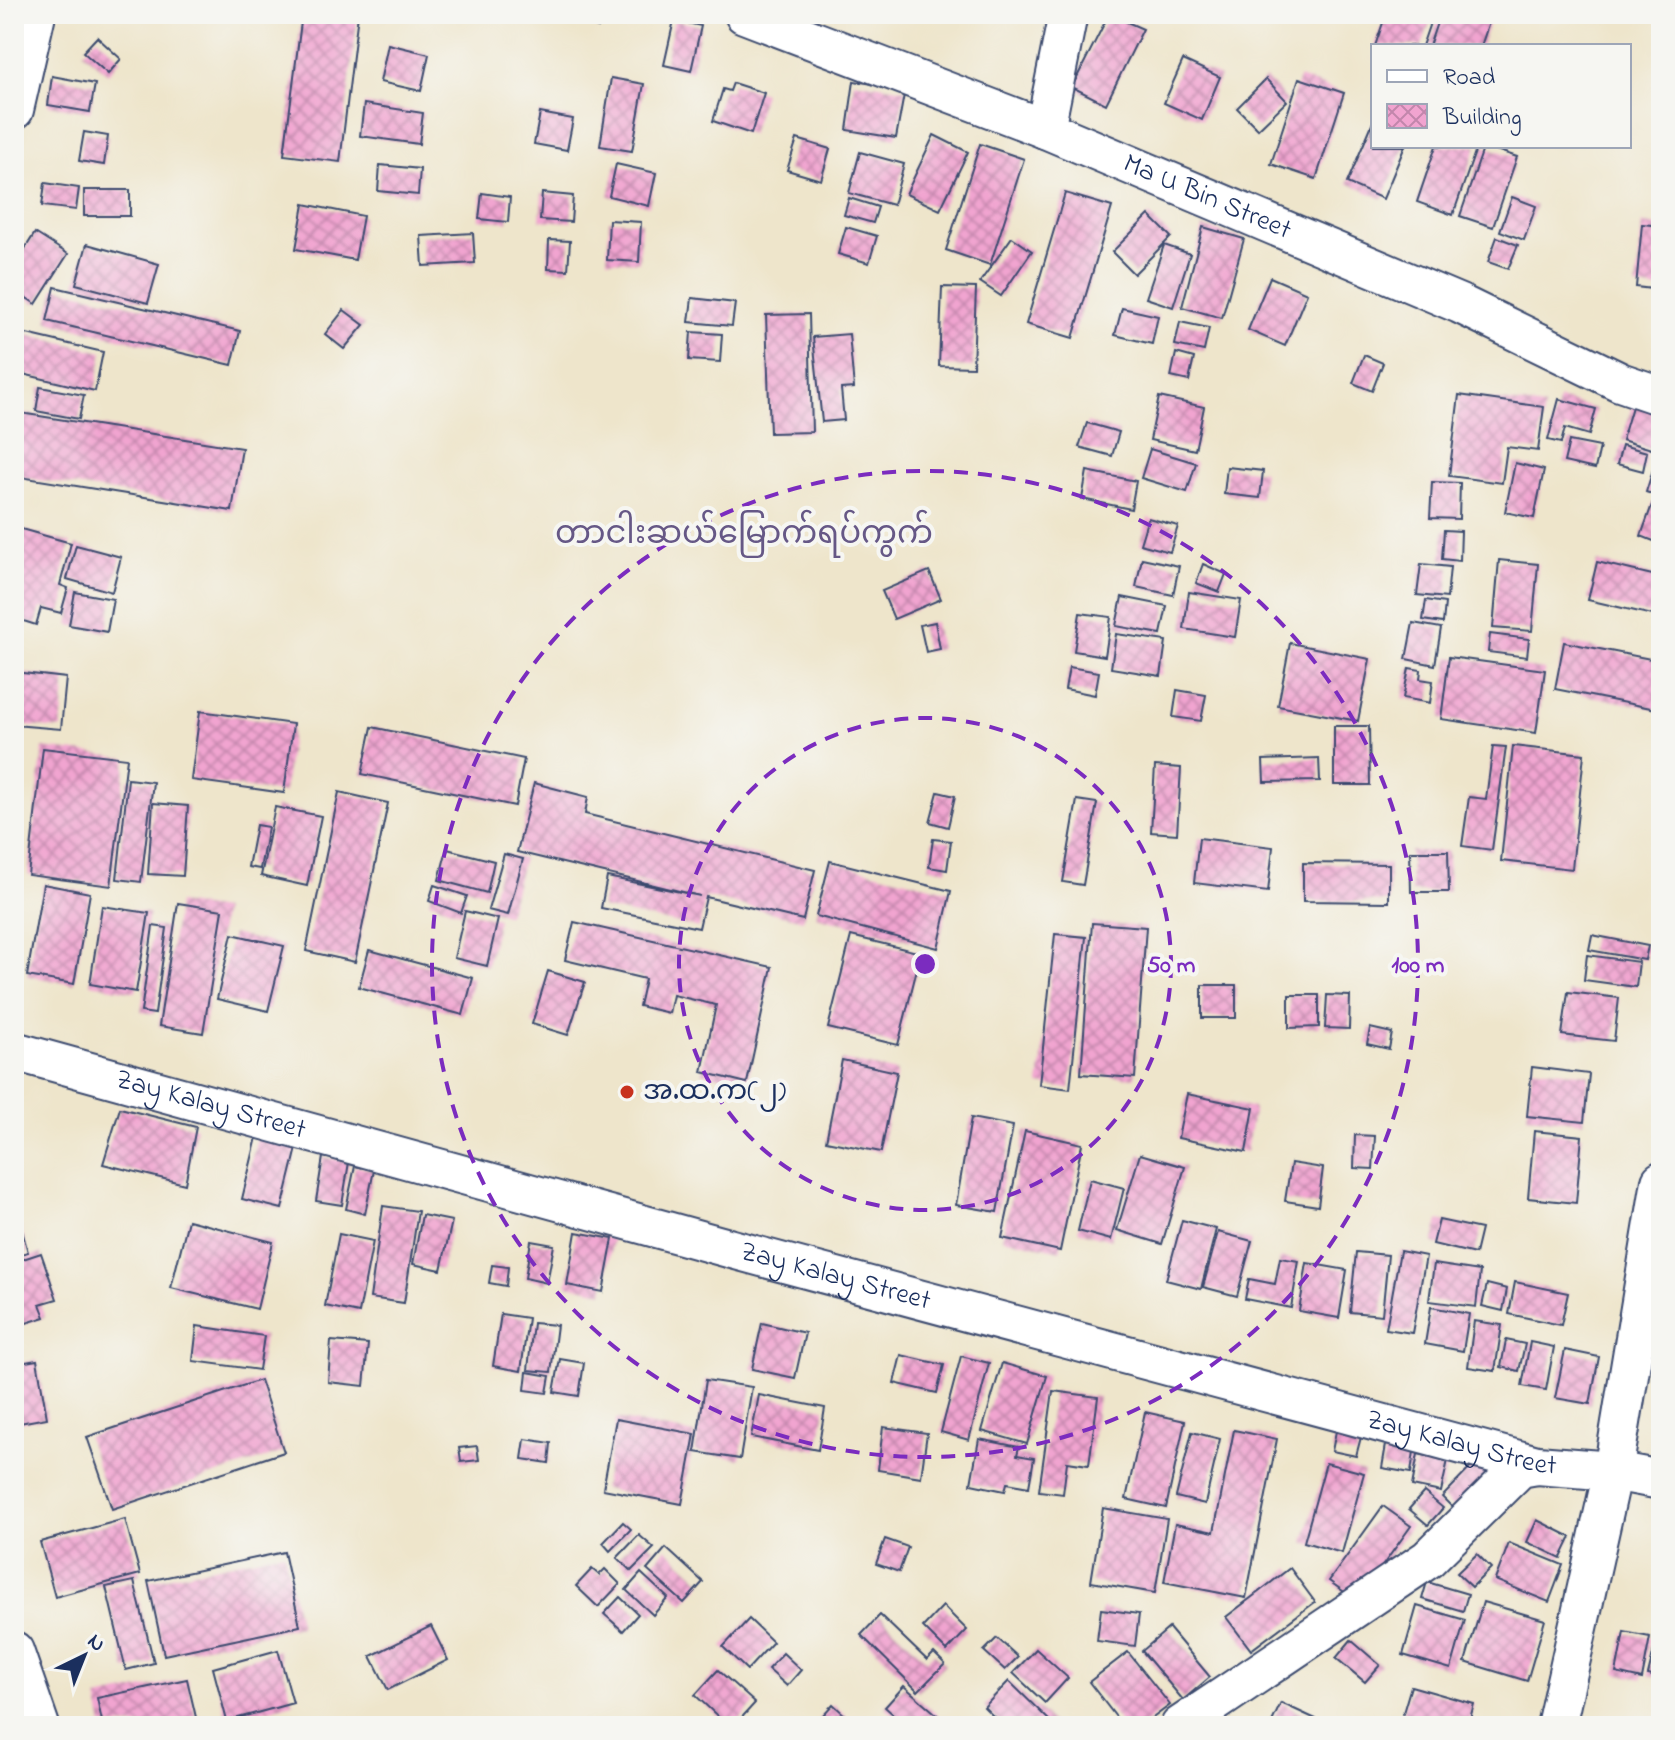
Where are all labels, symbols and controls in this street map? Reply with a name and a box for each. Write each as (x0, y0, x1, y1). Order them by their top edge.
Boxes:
legend (1371, 44, 1631, 148)
text: Road (1443, 61, 1496, 96)
text: Building (1442, 101, 1522, 136)
street label: Ma U Bin Street (1116, 144, 1297, 251)
district label: တာငါးဆယ်မြောက်ရပ်ကွက် (555, 509, 933, 559)
text: 50 m (1147, 949, 1196, 984)
text: 100 m (1392, 949, 1445, 984)
centre of rings (911, 950, 939, 978)
street label: Zay Kalay Street (111, 1059, 310, 1151)
place label: အ.ထ.က(၂) (643, 1072, 786, 1113)
marker: အ.ထ.က(၂) (618, 1083, 636, 1101)
street label: Zay Kalay Street (736, 1232, 935, 1322)
street label: Zay Kalay Street (1362, 1400, 1558, 1487)
north arrow (44, 1616, 124, 1696)
text: N (79, 1627, 112, 1660)

